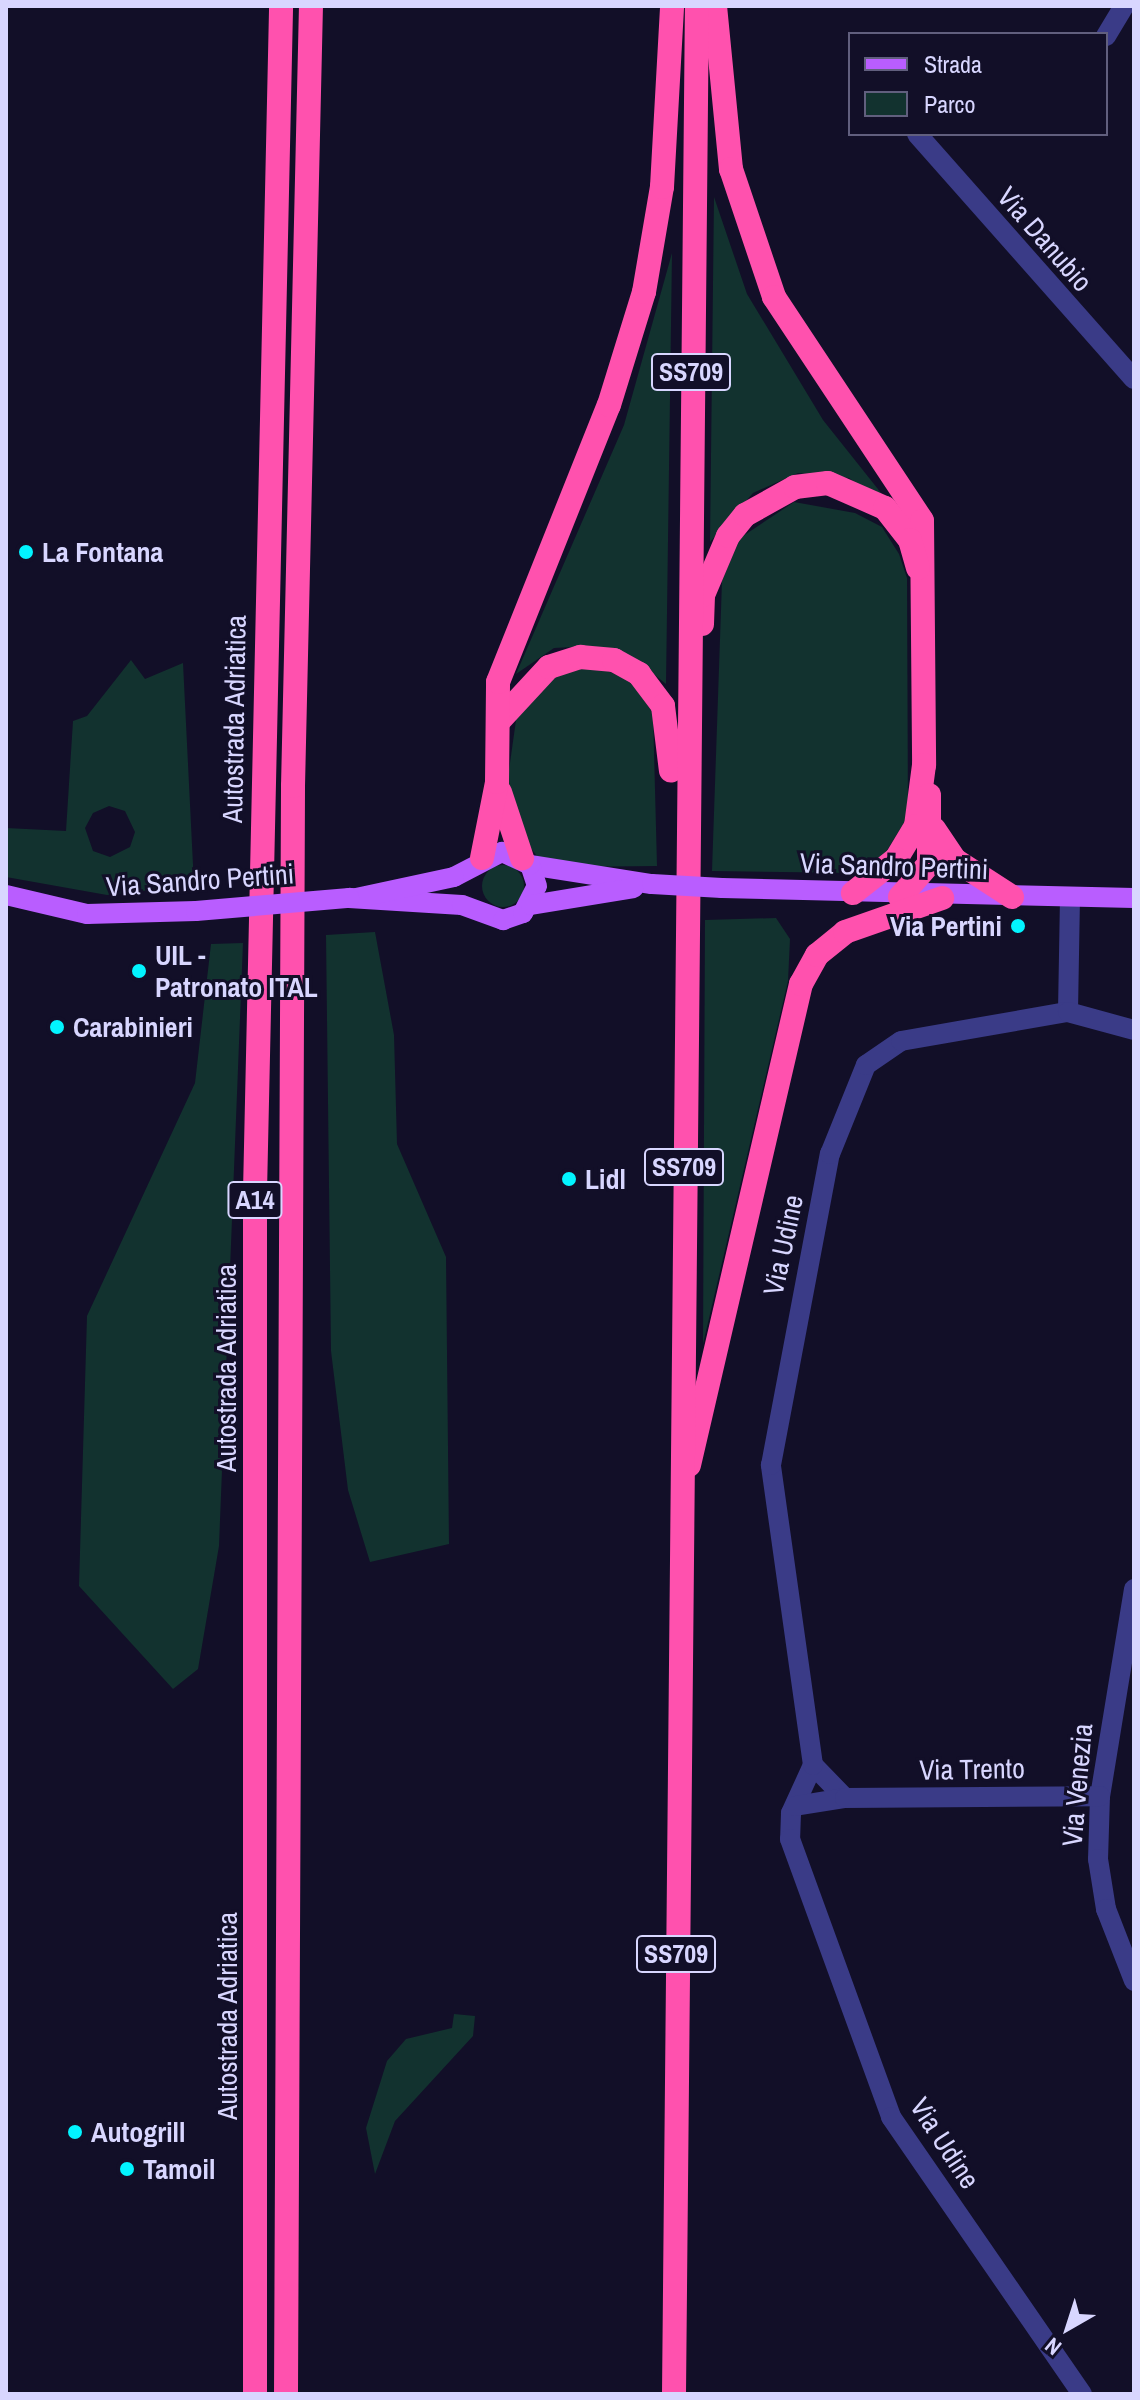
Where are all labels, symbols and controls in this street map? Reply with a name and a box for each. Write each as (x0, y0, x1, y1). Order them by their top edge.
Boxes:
legend (848, 32, 1108, 136)
text: Strada (924, 48, 982, 80)
text: Parco (924, 88, 975, 120)
street label: Via Danubio (991, 180, 1099, 298)
road number: SS709 (649, 350, 733, 394)
place label: La Fontana (42, 535, 163, 569)
marker: La Fontana (17, 543, 35, 561)
street label: Autostrada Adriatica (215, 614, 253, 824)
street label: Via Sandro Pertini (799, 846, 989, 886)
street label: Via Sandro Pertini (105, 857, 295, 903)
place label: Via Pertini (890, 909, 1002, 943)
marker: Via Pertini (1009, 917, 1027, 935)
place label: UIL - Patronato ITAL (155, 938, 318, 1004)
marker: UIL - Patronato ITAL (130, 962, 148, 980)
place label: Carabinieri (73, 1010, 193, 1044)
marker: Carabinieri (48, 1018, 66, 1036)
road number: SS709 (642, 1145, 726, 1189)
place label: Lidl (585, 1162, 626, 1196)
marker: Lidl (560, 1170, 578, 1188)
road number: A14 (227, 1178, 283, 1222)
street label: Via Udine (756, 1192, 810, 1298)
street label: Autostrada Adriatica (209, 1263, 243, 1473)
street label: Via Venezia (1055, 1722, 1099, 1848)
street label: Via Trento (919, 1751, 1025, 1787)
street label: Autostrada Adriatica (210, 1911, 244, 2121)
road number: SS709 (634, 1932, 718, 1976)
street label: Via Udine (903, 2091, 987, 2195)
place label: Autogrill (91, 2115, 185, 2149)
marker: Autogrill (66, 2123, 84, 2141)
place label: Tamoil (143, 2152, 215, 2186)
marker: Tamoil (118, 2160, 136, 2178)
north arrow (1028, 2288, 1108, 2368)
text: N (1038, 2331, 1067, 2362)

